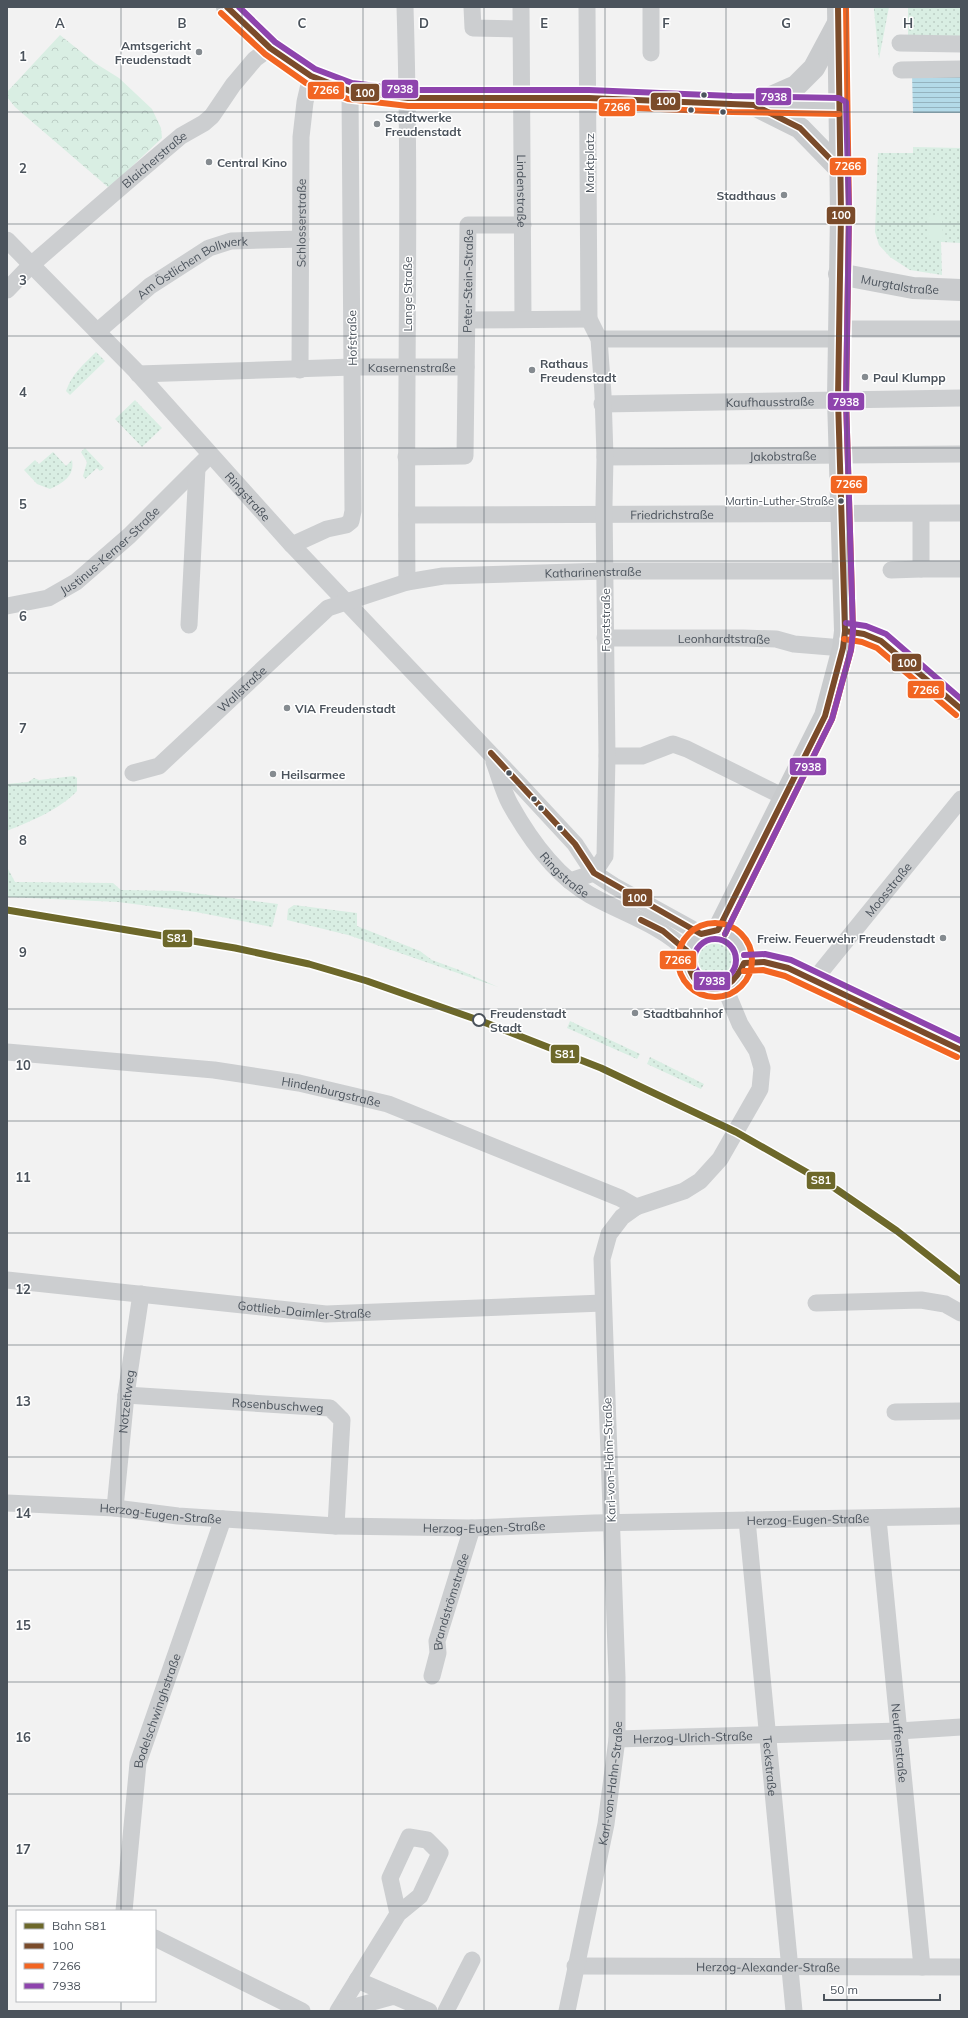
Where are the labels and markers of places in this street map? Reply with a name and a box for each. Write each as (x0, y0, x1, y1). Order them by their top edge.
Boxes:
place label: Amtsgericht Freudenstadt (115, 38, 191, 67)
marker: Amtsgericht Freudenstadt (194, 47, 204, 57)
unlabelled marker (699, 90, 709, 100)
unlabelled marker (686, 105, 696, 115)
unlabelled marker (718, 107, 728, 117)
place label: Stadtwerke Freudenstadt (385, 110, 462, 139)
marker: Stadtwerke Freudenstadt (372, 119, 382, 129)
place label: Central Kino (217, 155, 287, 170)
marker: Central Kino (204, 157, 214, 167)
place label: Stadthaus (717, 188, 776, 203)
marker: Stadthaus (779, 190, 789, 200)
place label: Rathaus Freudenstadt (540, 356, 617, 385)
marker: Rathaus Freudenstadt (527, 365, 537, 375)
place label: Paul Klumpp (873, 370, 946, 385)
marker: Paul Klumpp (860, 372, 870, 382)
place label: Martin-Luther-Straße (725, 494, 834, 508)
marker: Martin-Luther-Straße (836, 496, 846, 506)
place label: VIA Freudenstadt (294, 701, 396, 716)
marker: VIA Freudenstadt (282, 703, 292, 713)
place label: Heilsarmee (281, 767, 346, 782)
unlabelled marker (504, 768, 514, 778)
marker: Heilsarmee (268, 769, 278, 779)
unlabelled marker (529, 794, 539, 804)
unlabelled marker (536, 803, 546, 813)
unlabelled marker (555, 823, 565, 833)
place label: Freiw. Feuerwehr Freudenstadt (757, 931, 935, 946)
marker: Freiw. Feuerwehr Freudenstadt (938, 933, 948, 943)
place label: Freudenstadt Stadt (490, 1006, 567, 1035)
place label: Stadtbahnhof (643, 1006, 723, 1021)
marker: Stadtbahnhof (630, 1008, 640, 1018)
marker: Freudenstadt Stadt (472, 1013, 486, 1027)

